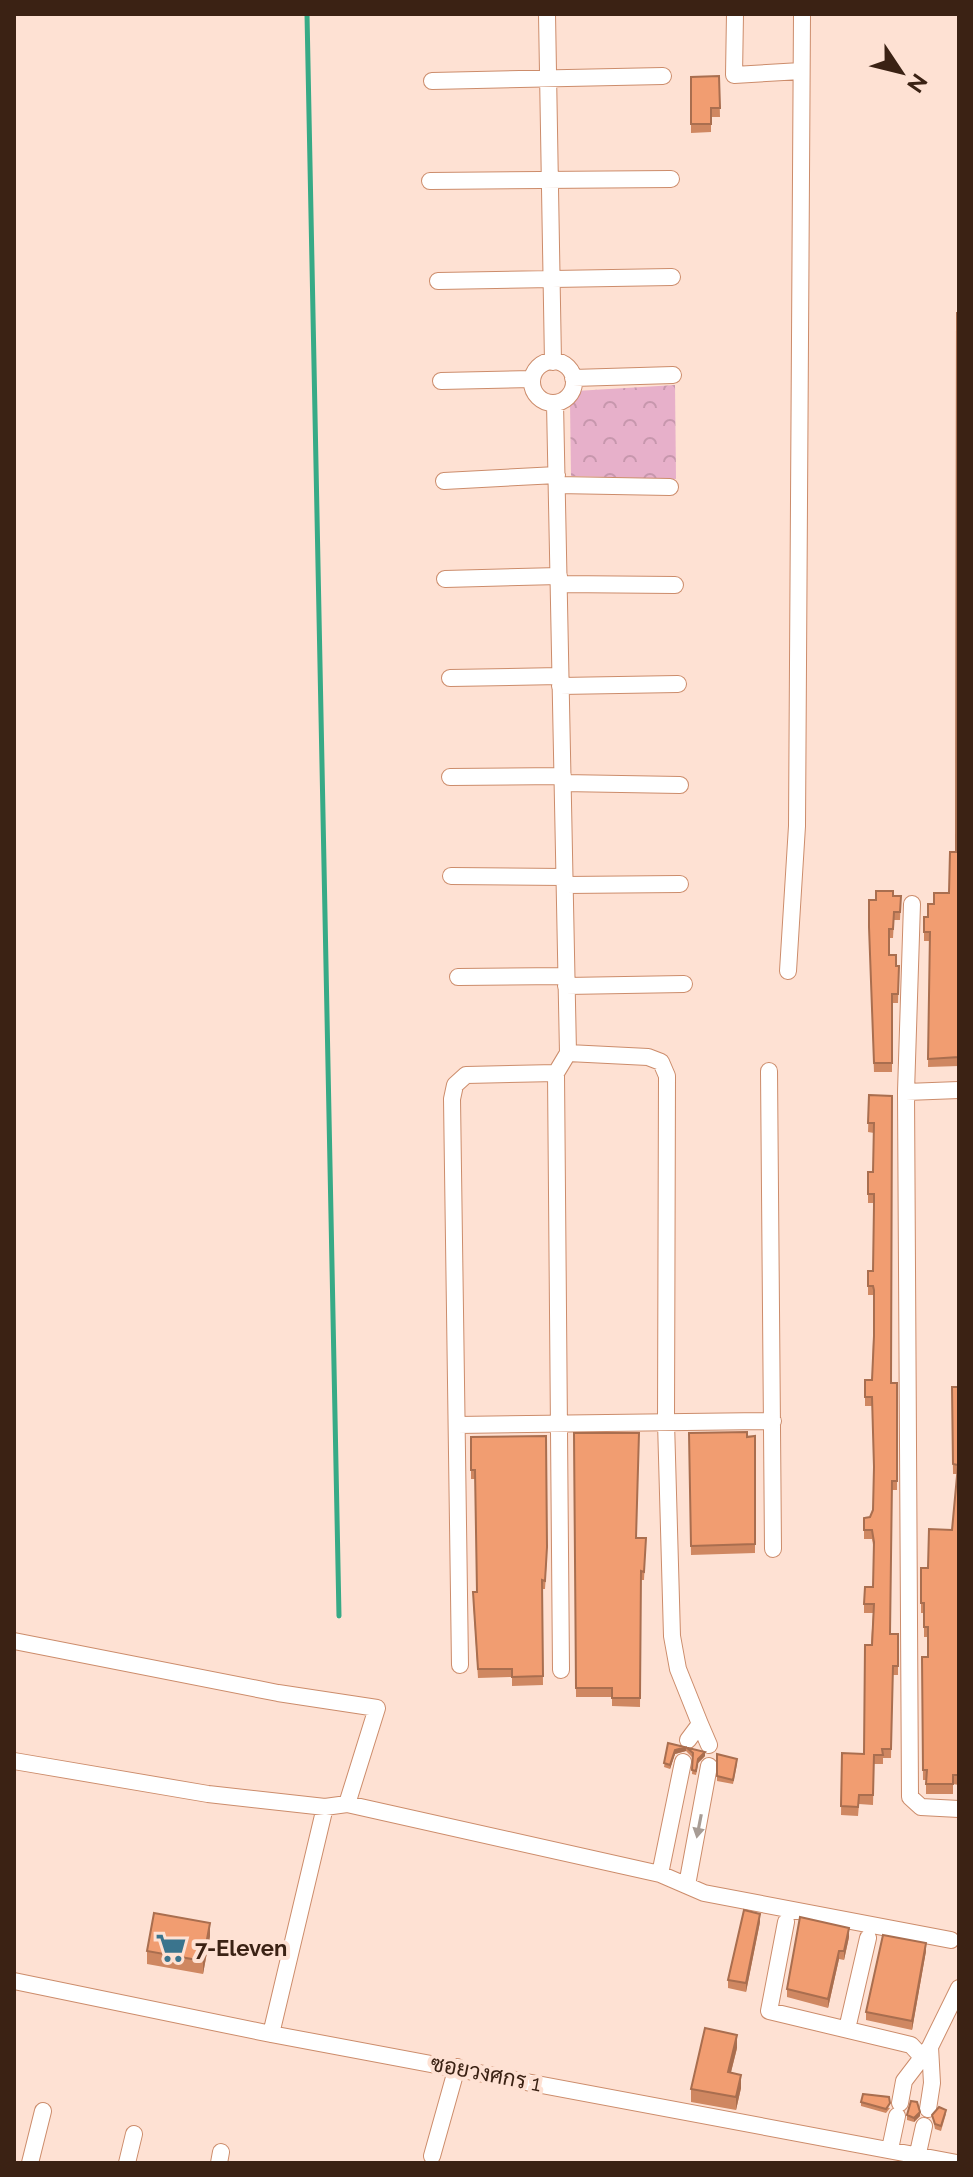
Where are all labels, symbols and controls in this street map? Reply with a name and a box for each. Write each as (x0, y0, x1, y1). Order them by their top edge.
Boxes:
north arrow (861, 32, 941, 112)
text: N (902, 69, 933, 98)
one-way arrow (692, 1813, 704, 1838)
supermarket icon: 7-Eleven (154, 1931, 188, 1965)
place label: 7-Eleven (195, 1935, 287, 1961)
street label: ซอยวงศกร 1 (429, 2050, 543, 2096)

